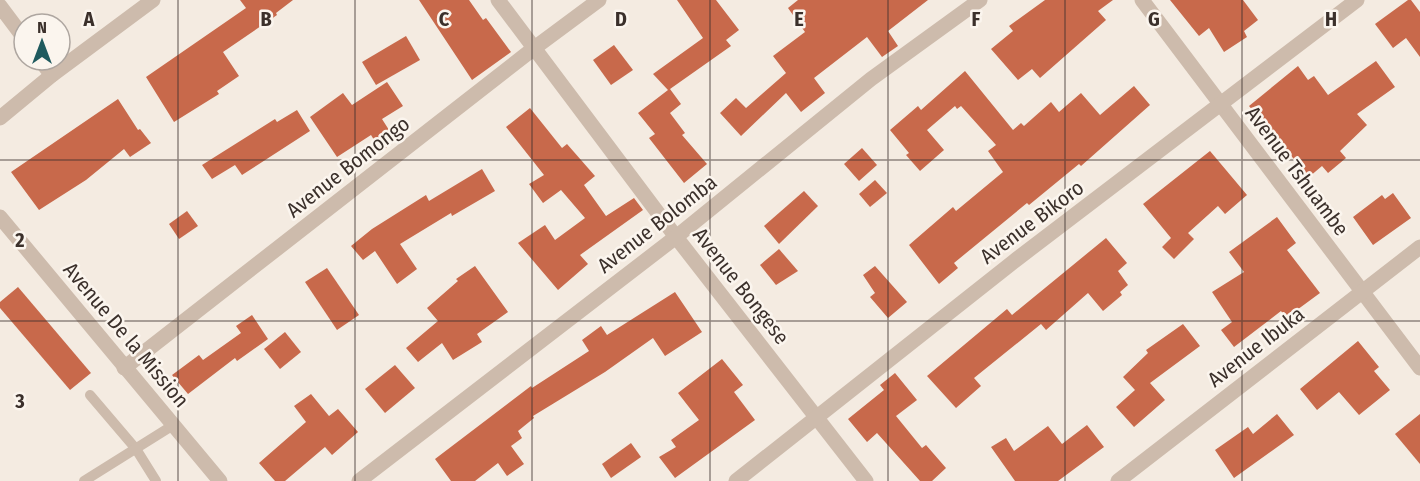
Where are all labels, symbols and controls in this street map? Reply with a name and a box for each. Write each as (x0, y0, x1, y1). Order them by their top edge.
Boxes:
text: A (83, 7, 96, 31)
text: B (260, 7, 272, 31)
text: C (439, 7, 450, 31)
text: D (615, 7, 627, 31)
text: E (794, 7, 804, 31)
text: F (972, 7, 981, 31)
text: G (1148, 7, 1160, 31)
text: H (1325, 7, 1337, 31)
north arrow (12, 12, 72, 72)
text: N (37, 18, 47, 37)
street label: Avenue Tshuambe (1240, 101, 1354, 241)
street label: Avenue Bomongo (281, 111, 415, 223)
street label: Avenue Bolomba (592, 169, 722, 279)
street label: Avenue Bikoro (975, 175, 1089, 269)
street label: Avenue Bongese (687, 222, 795, 350)
text: 2 (14, 228, 25, 252)
street label: Avenue De la Mission (58, 257, 194, 413)
street label: Avenue Ibuka (1203, 301, 1309, 393)
text: 3 (14, 389, 25, 413)

